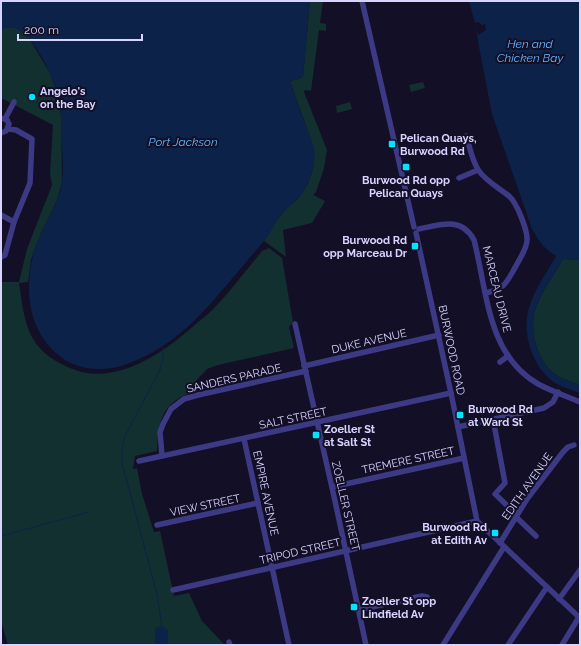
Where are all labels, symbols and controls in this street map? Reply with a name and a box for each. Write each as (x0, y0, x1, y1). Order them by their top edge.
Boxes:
scale bar (18, 16, 142, 42)
text: 200 m (24, 23, 59, 37)
water label: Hen and Chicken Bay (497, 37, 564, 65)
place label: Angelo's on the Bay (40, 85, 96, 111)
marker: Angelo's on the Bay (27, 92, 37, 102)
place label: Pelican Quays, Burwood Rd (400, 132, 477, 158)
water label: Port Jackson (148, 135, 218, 149)
marker: Pelican Quays, Burwood Rd (387, 139, 397, 149)
marker: Burwood Rd opp Pelican Quays (401, 162, 411, 172)
place label: Burwood Rd opp Pelican Quays (362, 174, 450, 200)
place label: Burwood Rd opp Marceau Dr (323, 234, 408, 260)
marker: Burwood Rd opp Marceau Dr (410, 241, 420, 251)
street label: MARCEAU DRIVE (479, 245, 514, 334)
street label: BURWOOD ROAD (436, 304, 467, 396)
street label: DUKE AVENUE (330, 326, 408, 356)
street label: SANDERS PARADE (186, 361, 283, 396)
place label: Burwood Rd at Ward St (468, 403, 533, 429)
street label: SALT STREET (258, 405, 328, 432)
marker: Burwood Rd at Ward St (455, 410, 465, 420)
place label: Zoeller St at Salt St (324, 423, 376, 449)
marker: Zoeller St at Salt St (311, 430, 321, 440)
street label: TREMERE STREET (361, 444, 456, 477)
street label: EMPIRE AVENUE (250, 449, 281, 537)
street label: EDITH AVENUE (499, 450, 556, 522)
street label: ZOELLER STREET (329, 460, 362, 553)
street label: VIEW STREET (169, 492, 242, 519)
place label: Burwood Rd at Edith Av (422, 521, 487, 547)
marker: Burwood Rd at Edith Av (490, 528, 500, 538)
street label: TRIPOD STREET (258, 536, 342, 567)
place label: Zoeller St opp Lindfield Av (362, 595, 436, 621)
marker: Zoeller St opp Lindfield Av (349, 602, 359, 612)

